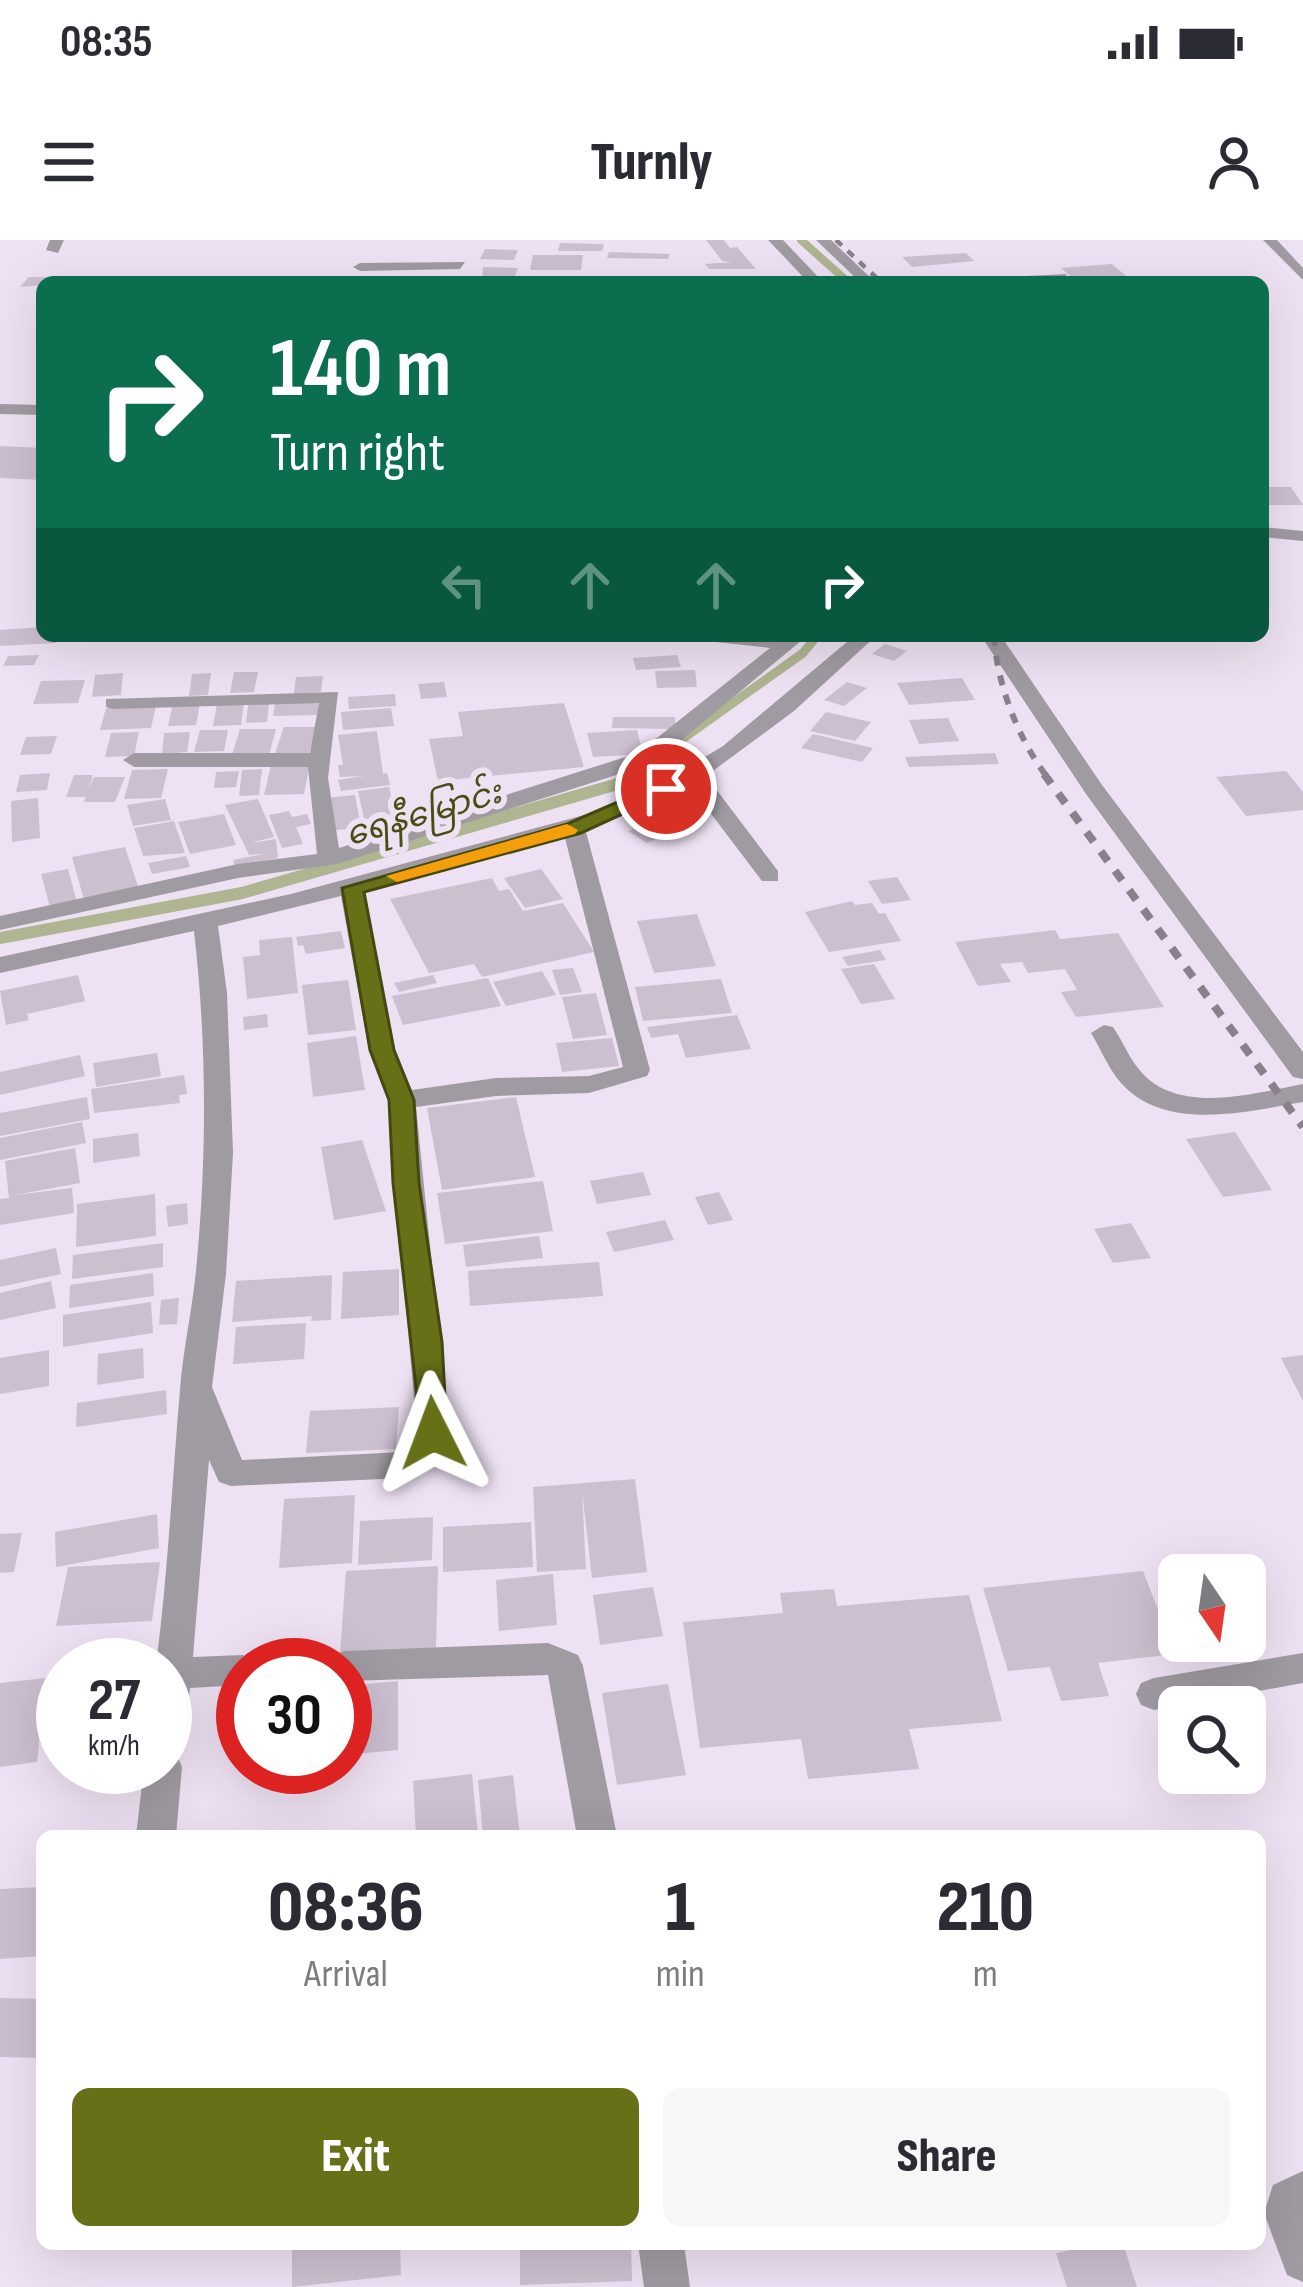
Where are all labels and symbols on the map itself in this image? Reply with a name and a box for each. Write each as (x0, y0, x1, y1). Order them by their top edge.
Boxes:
pin (615, 738, 717, 840)
water label: ရေနီမြောင်း (340, 768, 510, 861)
position arrow (370, 1370, 496, 1496)
north arrow (1158, 1554, 1266, 1662)
speed limit sign: 30 (216, 1638, 372, 1794)

